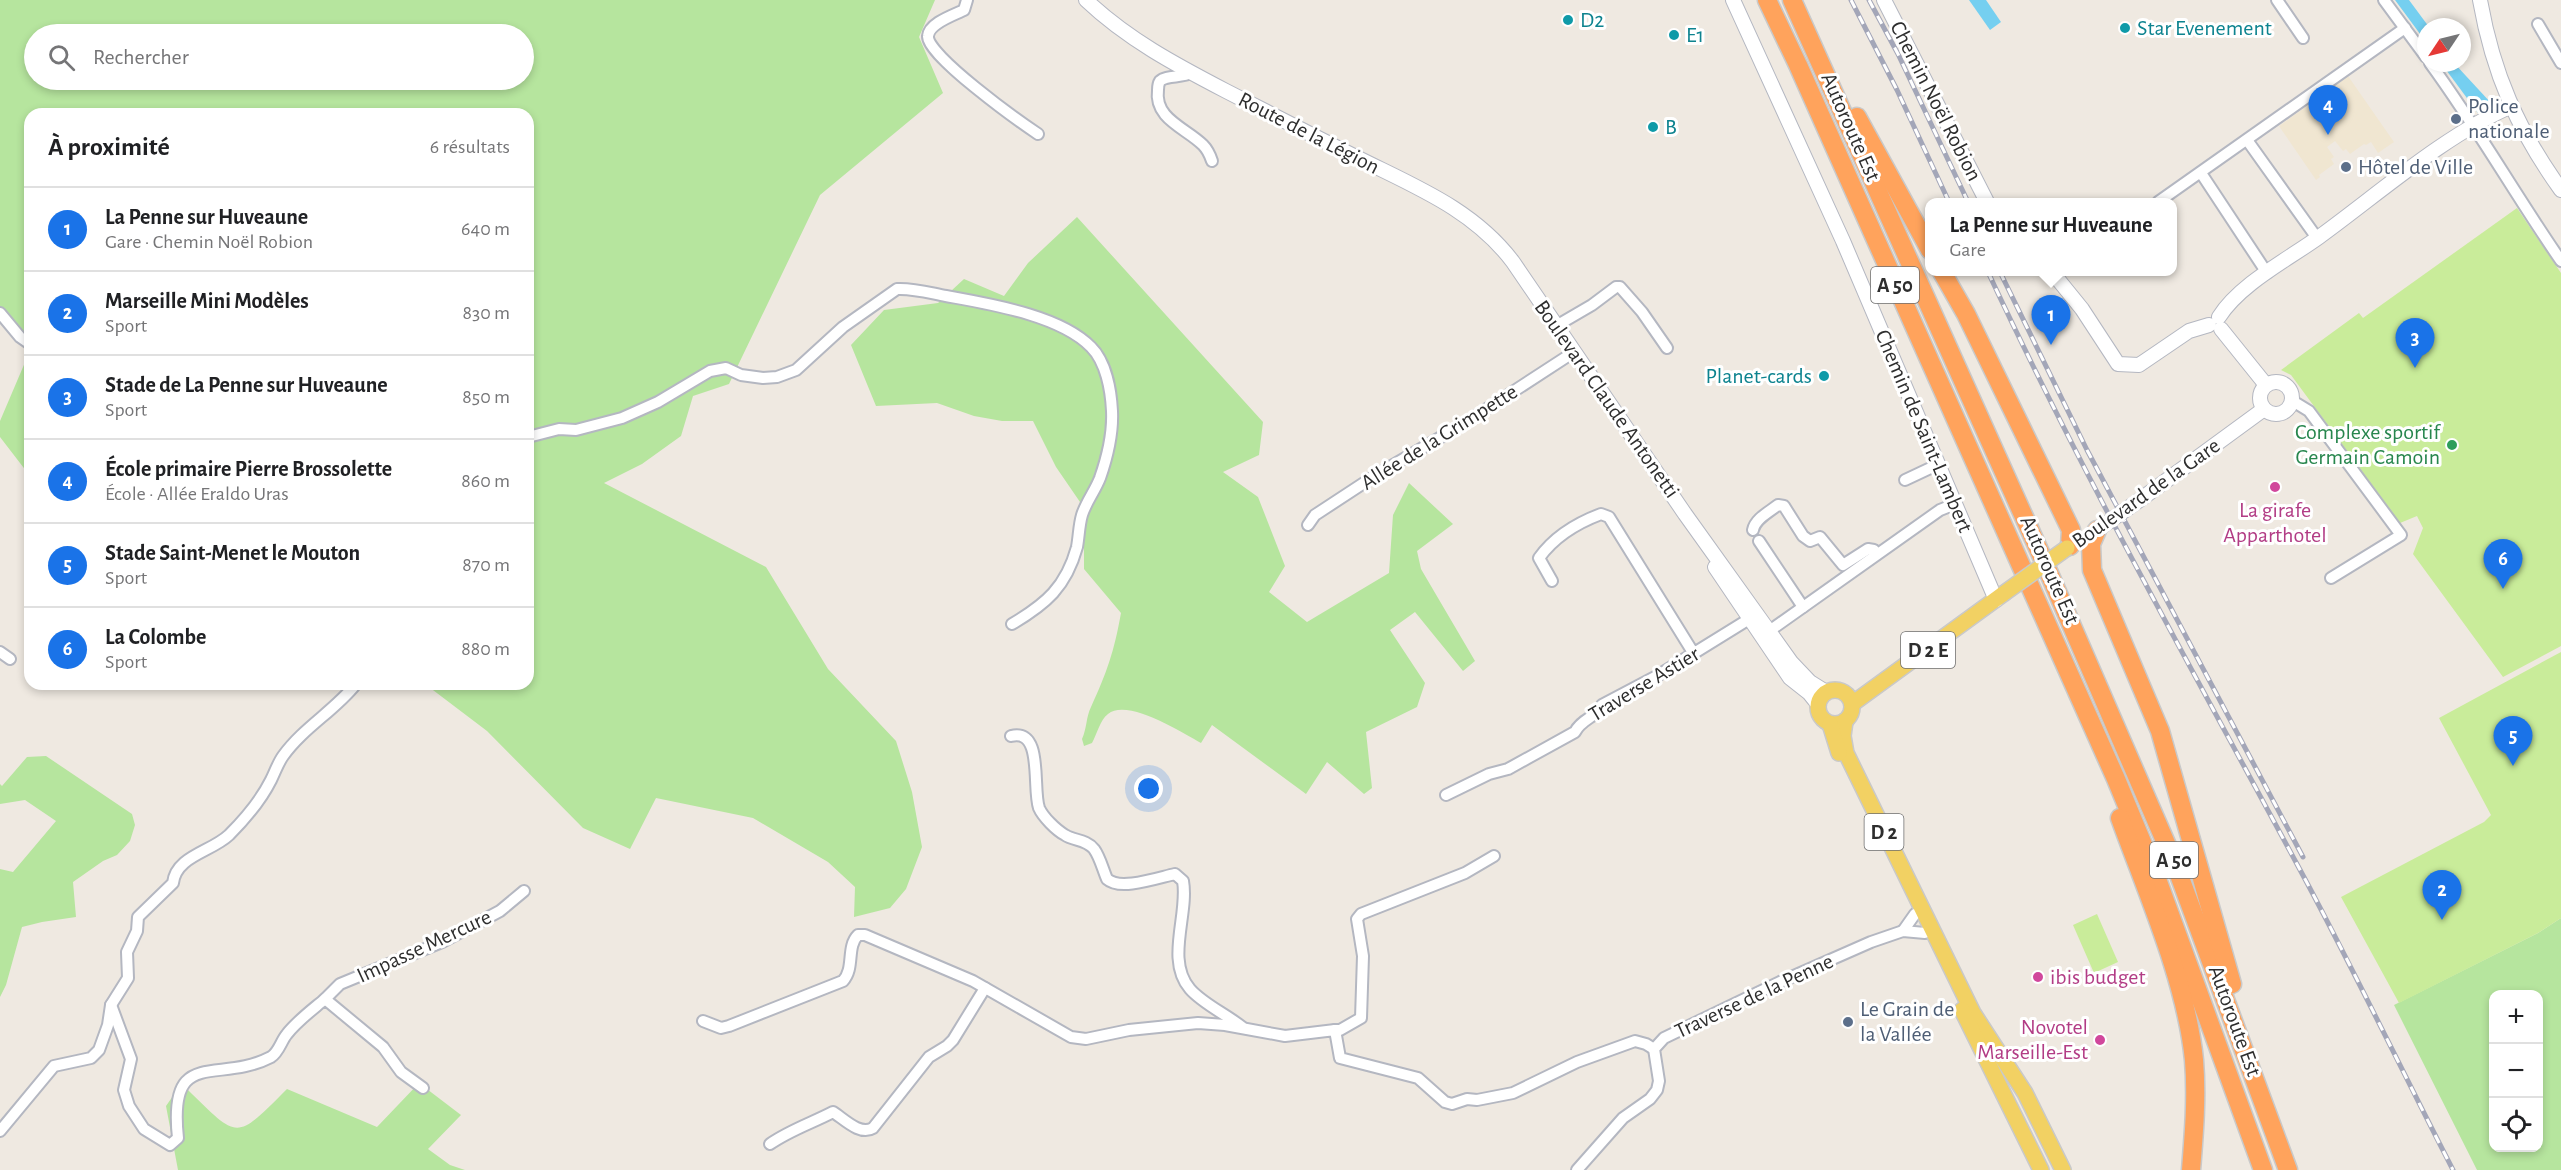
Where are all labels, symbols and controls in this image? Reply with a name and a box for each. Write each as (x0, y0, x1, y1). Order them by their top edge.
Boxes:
place label: D2 (1580, 9, 1604, 31)
marker: D2 (1561, 13, 1575, 27)
street label: Chemin Noël Robion (1886, 17, 1986, 185)
place label: Star Evenement (2137, 17, 2272, 39)
north arrow (2417, 18, 2471, 72)
marker: Star Evenement (2118, 21, 2132, 35)
search box (24, 24, 534, 90)
place label: E1 (1686, 24, 1704, 46)
marker: E1 (1667, 28, 1681, 42)
icon: search (45, 41, 78, 74)
text: Rechercher (93, 46, 189, 68)
street label: Autoroute Est (1817, 69, 1885, 185)
pin: 4 (2308, 86, 2348, 135)
street label: Route de la Légion (1235, 88, 1383, 178)
place label: Police nationale (2468, 95, 2550, 142)
marker: Police nationale (2449, 112, 2463, 126)
place label: B (1665, 116, 1677, 138)
marker: B (1646, 120, 1660, 134)
text: À proximité (48, 134, 170, 160)
text: 6 résultats (430, 137, 510, 157)
place label: Hôtel de Ville (2358, 156, 2473, 178)
marker: Hôtel de Ville (2339, 160, 2353, 174)
popup (1925, 198, 2177, 276)
text: La Penne sur Huveaune (105, 206, 308, 228)
text: La Penne sur Huveaune (1949, 214, 2153, 236)
text: 1 (64, 219, 71, 239)
text: 640 m (461, 219, 510, 239)
text: Gare · Chemin Noël Robion (105, 232, 313, 252)
text: Gare (1949, 240, 1986, 260)
road number: A 50 (1871, 267, 1919, 303)
text: Marseille Mini Modèles (105, 290, 309, 312)
street label: Boulevard Claude Antonetti (1530, 296, 1684, 502)
pin: 1 (2032, 296, 2070, 345)
text: 2 (63, 303, 72, 323)
text: 830 m (462, 303, 510, 323)
text: Sport (105, 316, 147, 336)
pin: 3 (2396, 318, 2434, 368)
street label: Chemin de Saint-Lambert (1871, 326, 1977, 536)
place label: Planet-cards (1705, 365, 1812, 387)
marker: Planet-cards (1817, 369, 1831, 383)
text: Stade de La Penne sur Huveaune (105, 374, 388, 396)
street label: Allée de la Grimpette (1357, 380, 1521, 494)
text: 3 (63, 387, 72, 407)
text: 850 m (462, 387, 510, 407)
text: Sport (105, 400, 147, 420)
place label: Complexe sportif Germain Camoin (2295, 421, 2441, 468)
street label: Boulevard de la Gare (2068, 434, 2224, 552)
marker: Complexe sportif Germain Camoin (2445, 438, 2459, 452)
text: École primaire Pierre Brossolette (105, 458, 392, 480)
text: 4 (62, 471, 73, 491)
text: 860 m (461, 471, 510, 491)
marker: La girafe Apparthotel (2268, 480, 2282, 494)
text: École · Allée Eraldo Uras (105, 484, 289, 504)
place label: La girafe Apparthotel (2223, 499, 2327, 546)
street label: Autoroute Est (2016, 512, 2084, 628)
pin: 6 (2484, 540, 2522, 589)
text: Stade Saint-Menet le Mouton (105, 542, 360, 564)
text: 5 (63, 555, 72, 575)
text: 870 m (462, 555, 510, 575)
text: Sport (105, 568, 147, 588)
text: La Colombe (105, 626, 207, 648)
road number: D 2 E (1901, 632, 1955, 668)
text: 6 (63, 639, 72, 659)
text: 880 m (461, 639, 510, 659)
street label: Traverse Astier (1585, 642, 1703, 726)
text: Sport (105, 652, 147, 672)
pin: 5 (2494, 716, 2532, 766)
your location (1134, 774, 1163, 803)
road number: D 2 (1864, 814, 1904, 850)
road number: A 50 (2150, 842, 2198, 878)
pin: 2 (2422, 870, 2462, 920)
street label: Impasse Mercure (353, 905, 495, 987)
street label: Traverse de la Penne (1671, 950, 1837, 1042)
street label: Autoroute Est (2205, 963, 2265, 1079)
place label: ibis budget (2050, 966, 2146, 988)
marker: ibis budget (2031, 970, 2045, 984)
map controls (2489, 990, 2543, 1152)
button: + (2489, 990, 2543, 1044)
place label: Le Grain de la Vallée (1860, 998, 1954, 1045)
marker: Le Grain de la Vallée (1841, 1015, 1855, 1029)
place label: Novotel Marseille-Est (1977, 1016, 2088, 1063)
marker: Novotel Marseille-Est (2093, 1033, 2107, 1047)
button: − (2489, 1044, 2543, 1098)
button: locate (2489, 1098, 2543, 1152)

